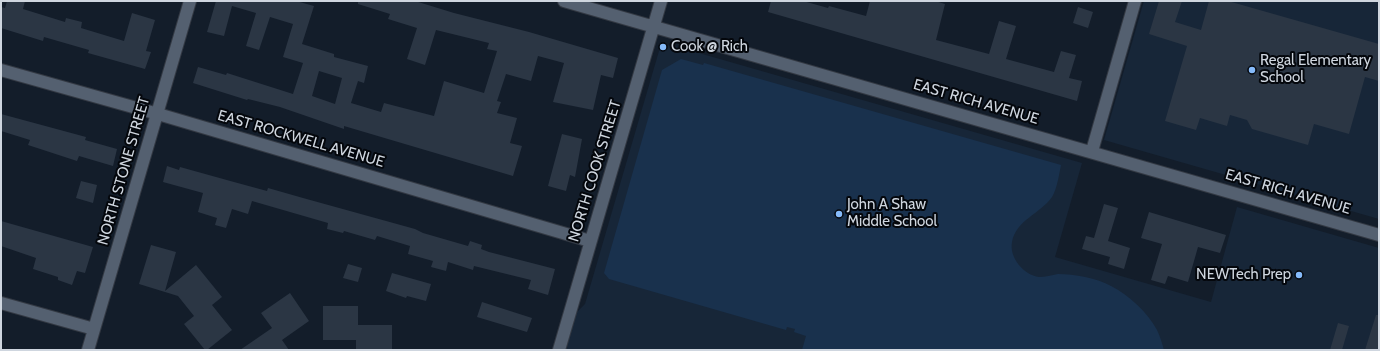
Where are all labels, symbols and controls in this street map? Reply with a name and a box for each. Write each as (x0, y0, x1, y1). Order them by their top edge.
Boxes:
place label: Cook @ Rich (671, 38, 748, 56)
marker: Cook @ Rich (658, 42, 668, 52)
place label: Regal Elementary School (1260, 52, 1371, 87)
marker: Regal Elementary School (1247, 65, 1257, 75)
street label: EAST RICH AVENUE (911, 76, 1041, 128)
street label: NORTH STONE STREET (94, 95, 154, 247)
street label: NORTH COOK STREET (565, 98, 625, 244)
street label: EAST ROCKWELL AVENUE (216, 107, 386, 171)
street label: EAST RICH AVENUE (1223, 166, 1353, 218)
place label: John A Shaw Middle School (847, 196, 937, 231)
marker: John A Shaw Middle School (834, 209, 844, 219)
place label: NEWTech Prep (1196, 266, 1291, 284)
marker: NEWTech Prep (1294, 270, 1304, 280)

